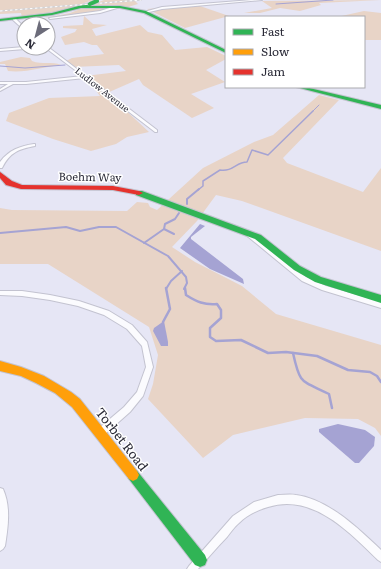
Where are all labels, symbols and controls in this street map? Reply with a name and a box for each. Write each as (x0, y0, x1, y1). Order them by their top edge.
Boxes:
north arrow (16, 16, 56, 56)
legend (225, 16, 365, 88)
text: Fast (261, 22, 285, 40)
text: N (21, 36, 38, 54)
text: Slow (261, 42, 290, 60)
text: Jam (261, 62, 286, 80)
street label: Ludlow Avenue (72, 63, 133, 115)
street label: Boehm Way (58, 167, 122, 185)
street label: Torbet Road (92, 403, 153, 474)

